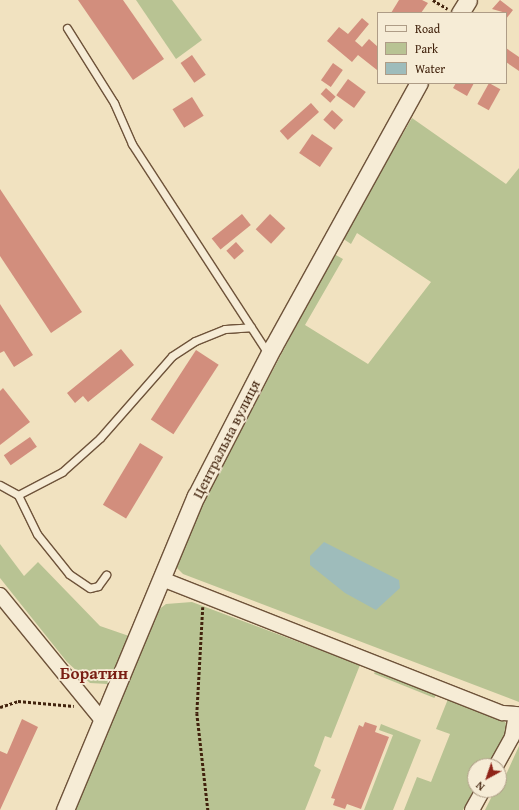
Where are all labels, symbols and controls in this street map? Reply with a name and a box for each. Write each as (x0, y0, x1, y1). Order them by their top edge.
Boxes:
legend (377, 12, 507, 84)
text: Road (415, 20, 440, 37)
text: Park (415, 40, 438, 57)
text: Water (415, 60, 445, 77)
street label: Центральна вулиця (188, 377, 264, 501)
district label: Боратин (60, 663, 128, 683)
north arrow (467, 758, 507, 798)
text: N (472, 778, 488, 795)

